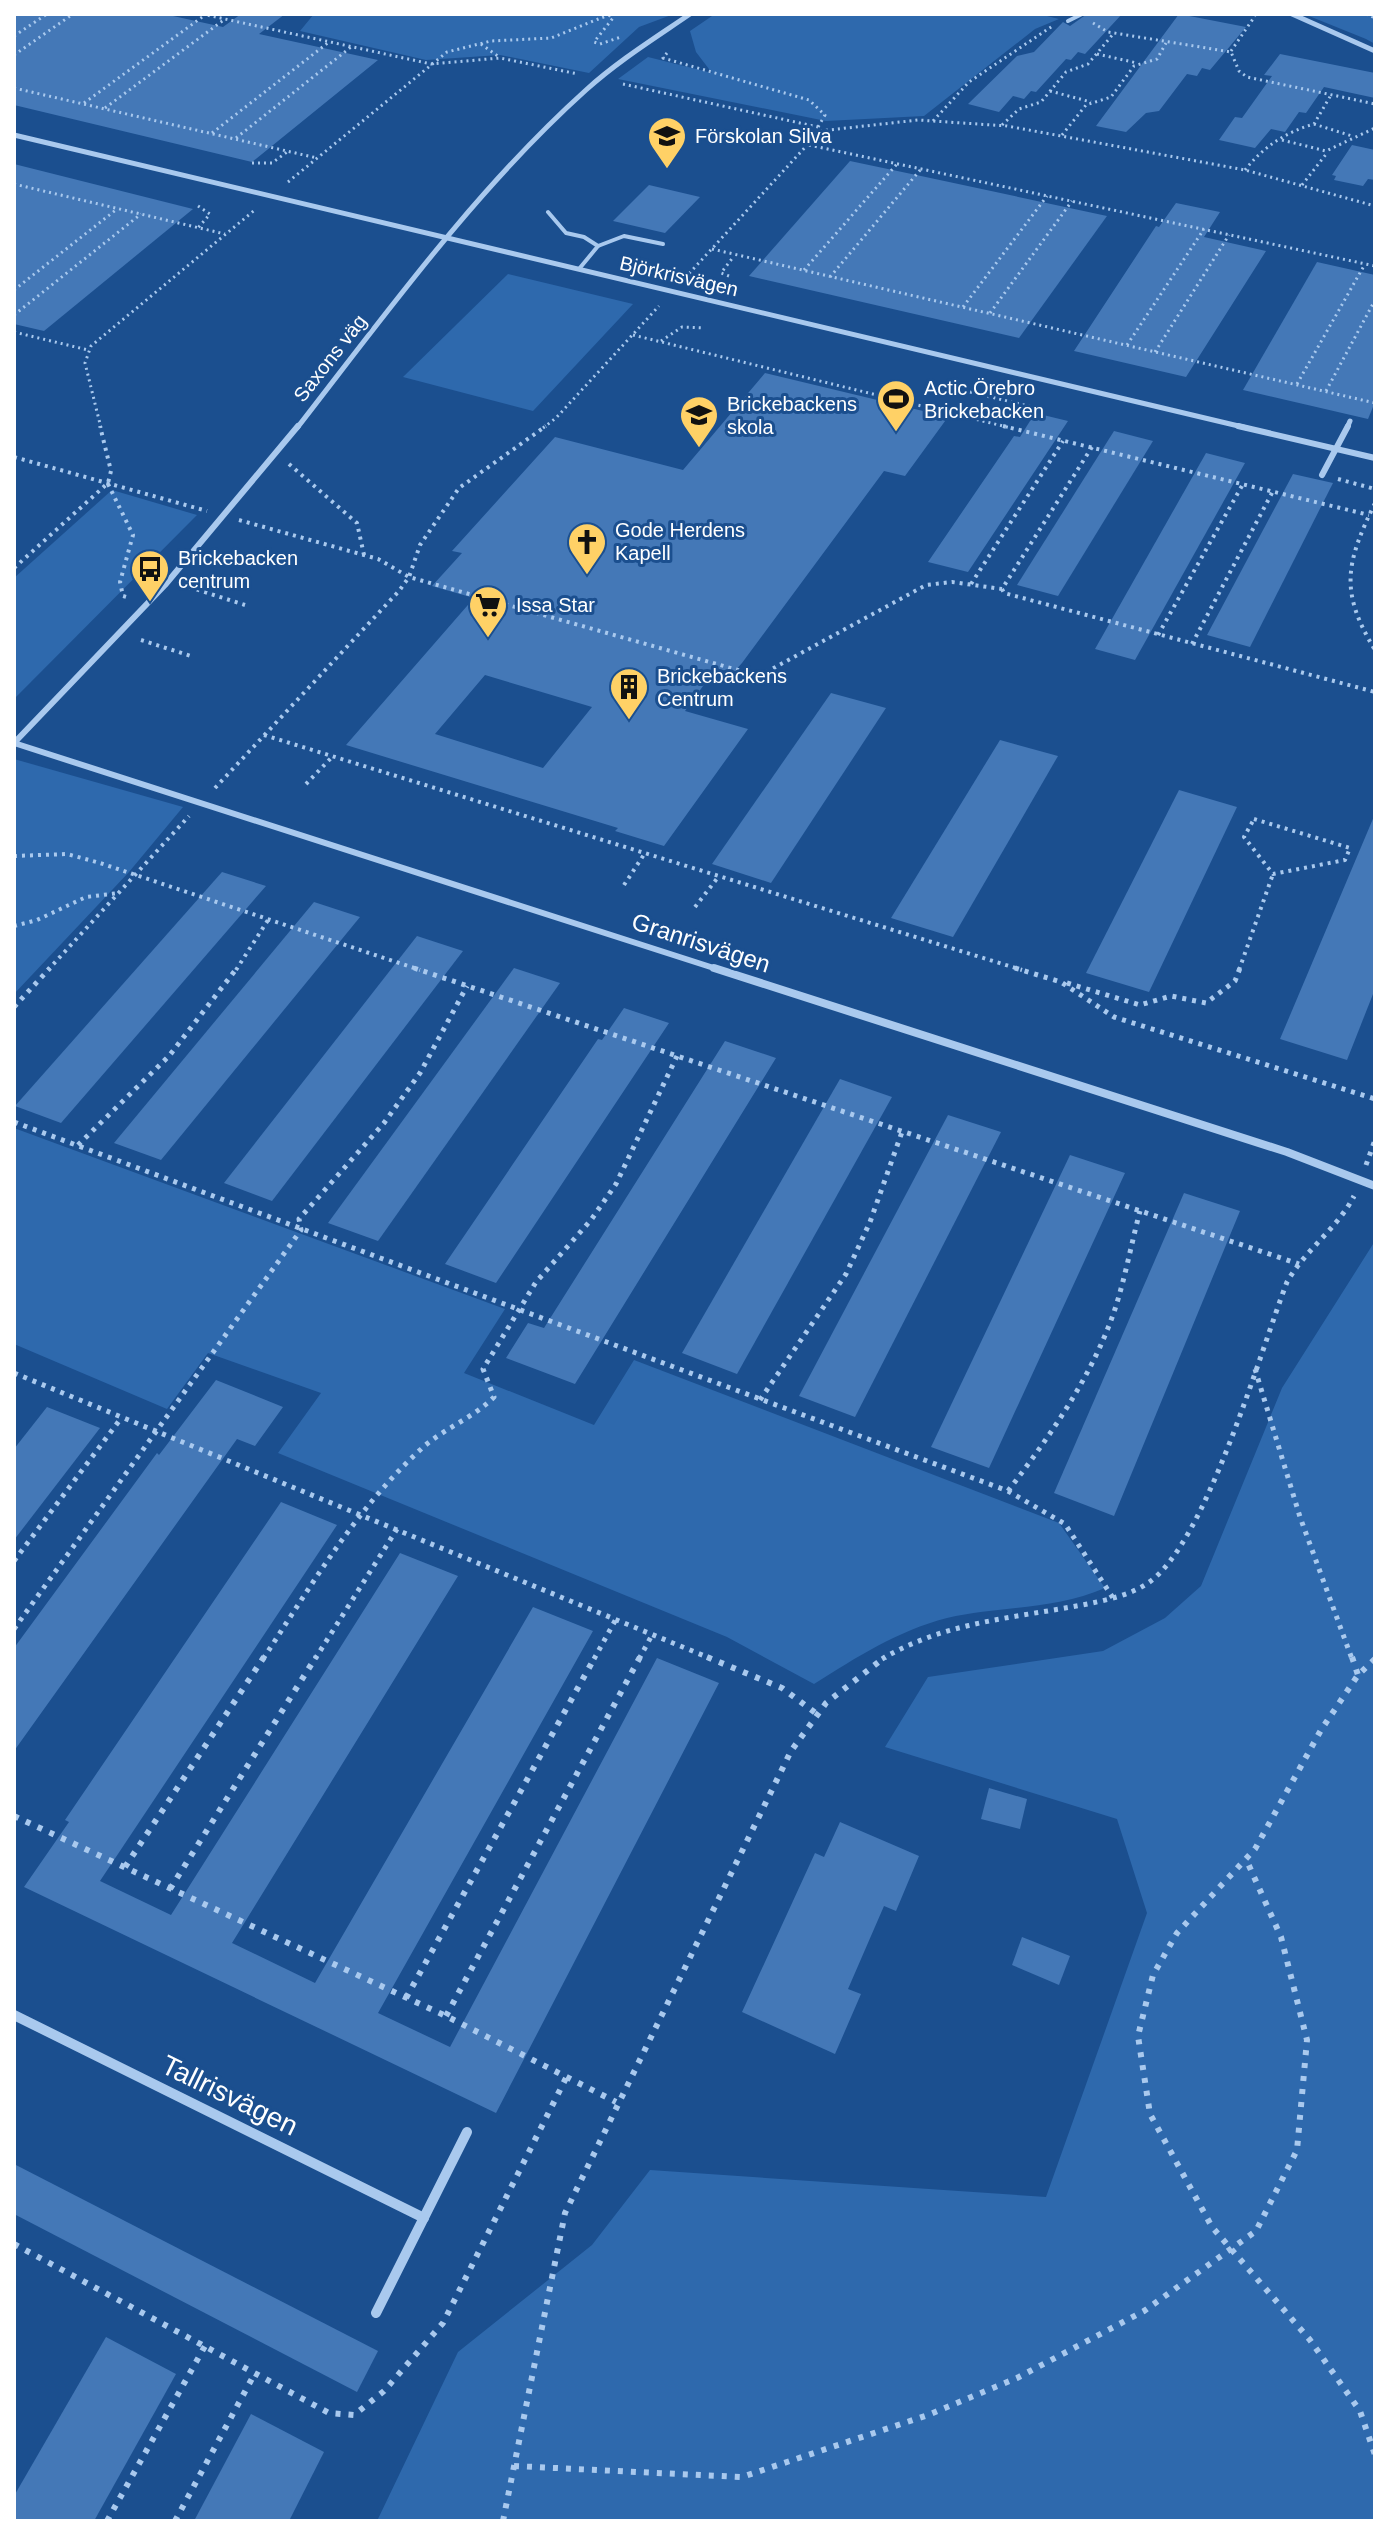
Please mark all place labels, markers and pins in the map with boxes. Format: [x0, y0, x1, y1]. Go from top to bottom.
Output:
school or university icon: Förskolan Silva [646, 115, 688, 170]
place label: Förskolan Silva [695, 125, 833, 147]
place label: Actic Örebro Brickebacken [924, 377, 1044, 422]
sports icon: Actic Örebro Brickebacken [875, 378, 917, 433]
place label: Brickebackens skola [727, 393, 857, 438]
school or university icon: Brickebackens skola [678, 394, 720, 449]
place label: Gode Herdens Kapell [615, 519, 745, 564]
church icon: Gode Herdens Kapell [566, 521, 608, 576]
place label: Brickebacken centrum [178, 547, 298, 592]
bus stop icon: Brickebacken centrum [129, 548, 171, 603]
supermarket icon: Issa Star [467, 584, 509, 639]
place label: Issa Star [516, 594, 595, 616]
place label: Brickebackens Centrum [657, 665, 787, 710]
building icon: Brickebackens Centrum [608, 666, 650, 721]

